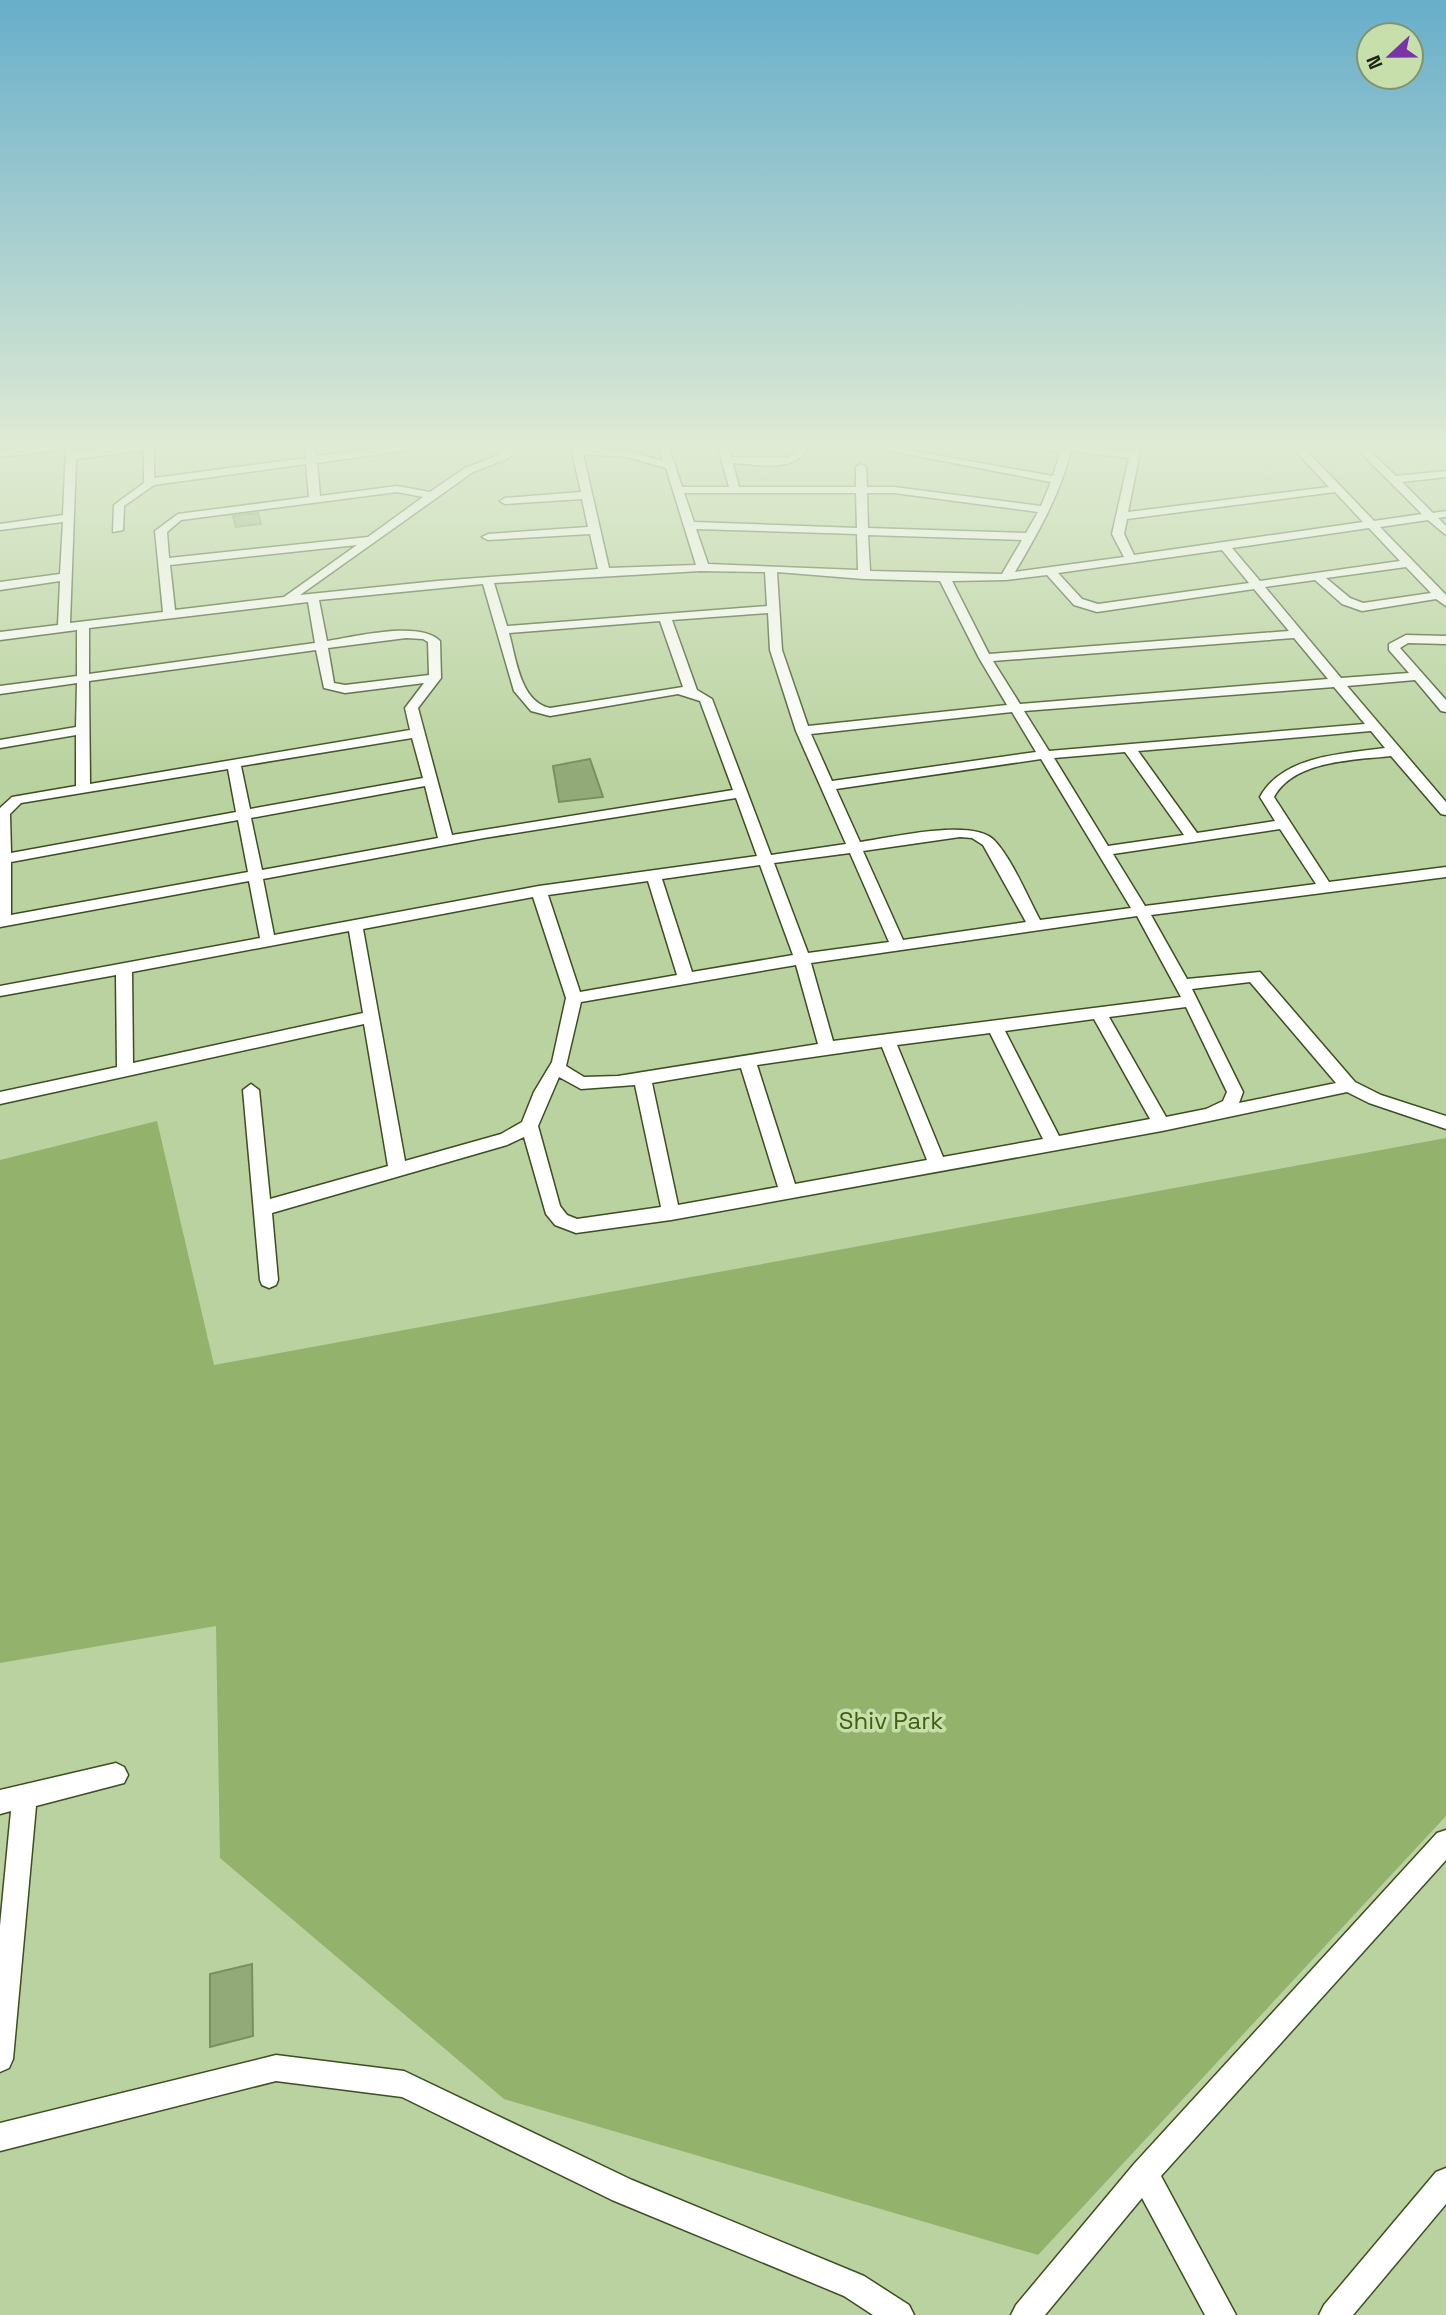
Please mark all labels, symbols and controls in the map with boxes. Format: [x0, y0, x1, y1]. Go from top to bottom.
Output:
north arrow [1355, 21, 1425, 91]
text: N [1361, 52, 1389, 73]
park label: Shiv Park [839, 1705, 943, 1736]

